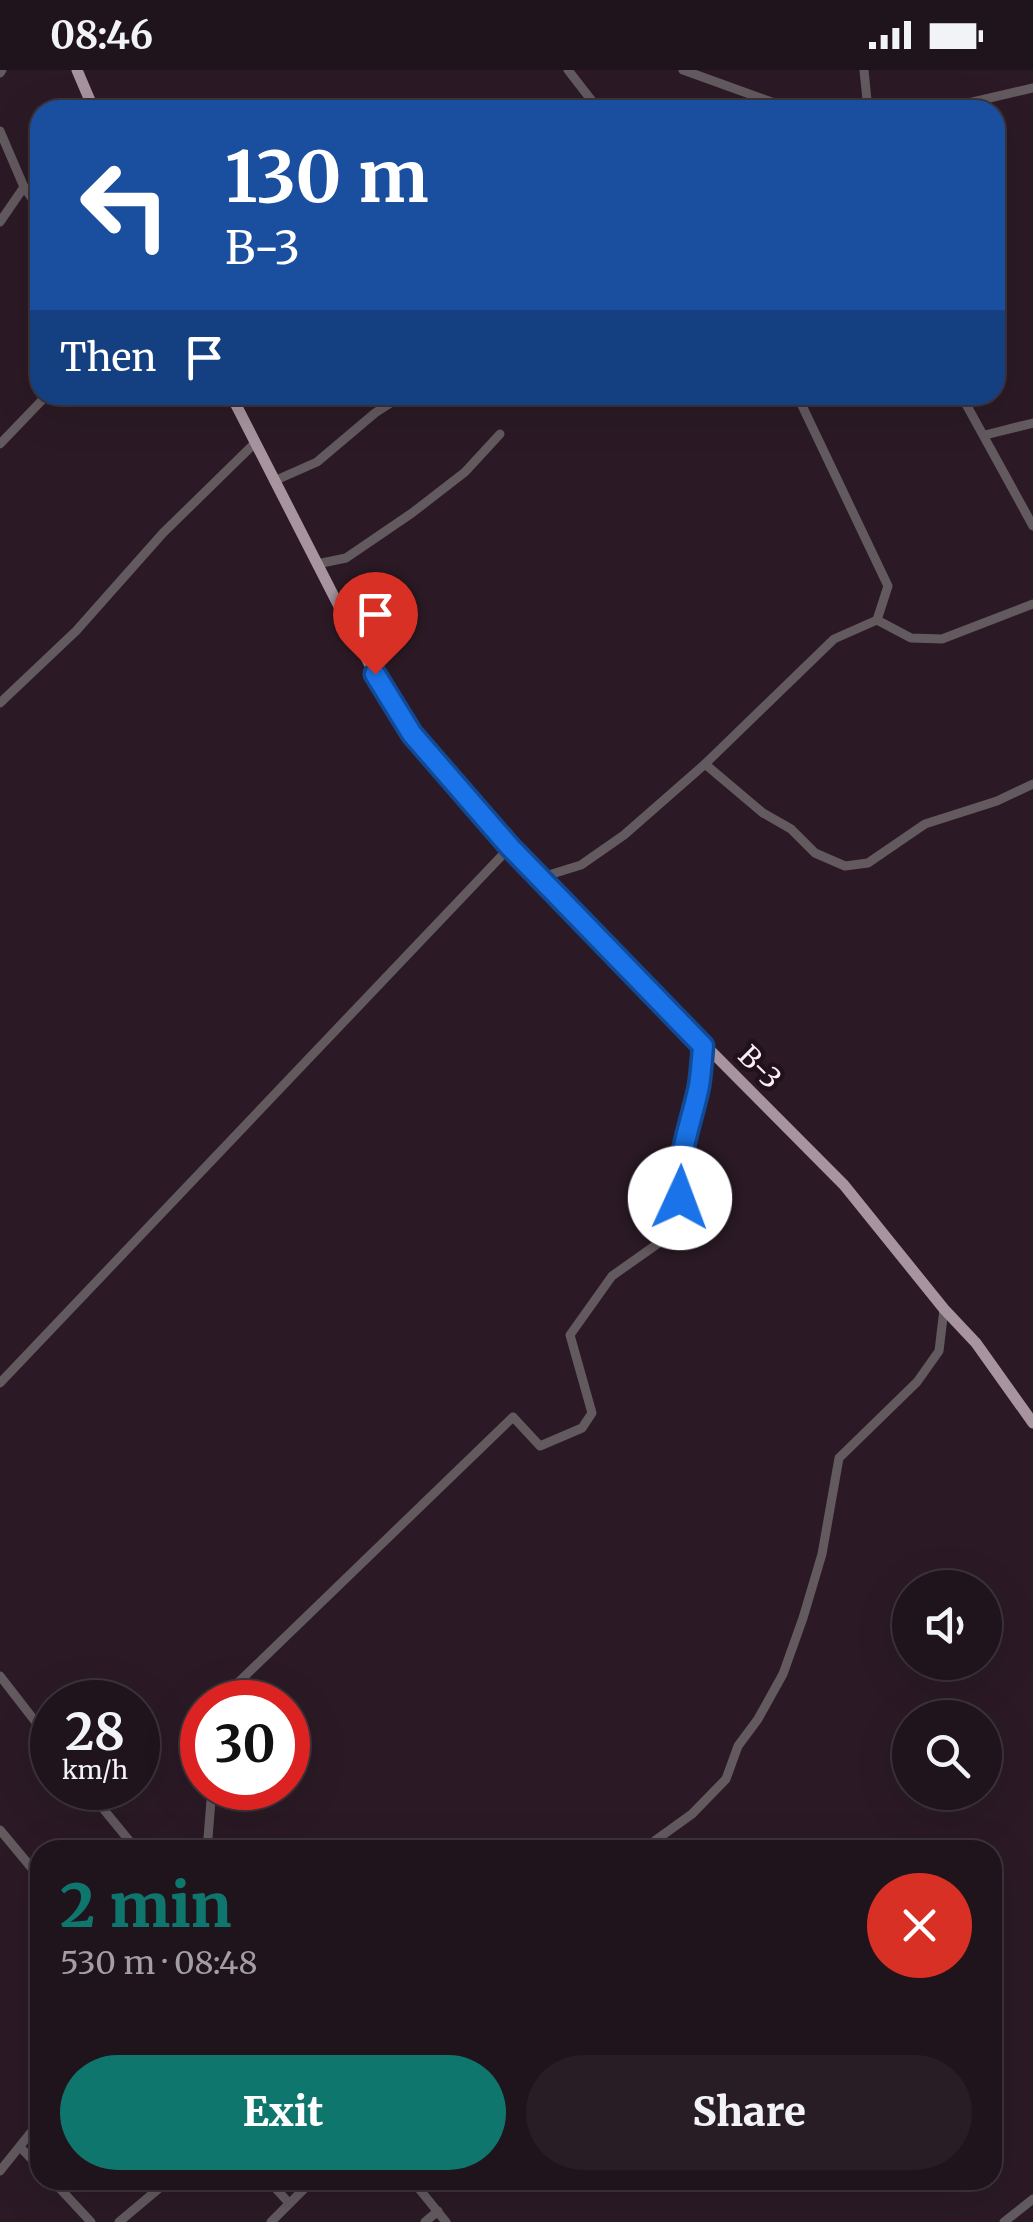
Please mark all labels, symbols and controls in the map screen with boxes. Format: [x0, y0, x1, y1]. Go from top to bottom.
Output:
text: 08:46 [50, 12, 153, 59]
text: 130 m [225, 133, 429, 221]
icon: left [60, 140, 190, 270]
text: B-3 [225, 220, 300, 276]
icon: arrive [177, 330, 232, 385]
text: Then [60, 334, 157, 381]
pin [333, 572, 418, 675]
icon: arrive [348, 587, 403, 642]
street label: B-3 [731, 1038, 789, 1096]
position arrow [628, 1146, 732, 1250]
map controls [892, 1570, 1002, 1810]
button: sound [892, 1570, 1002, 1680]
speed limit sign: 30 [180, 1680, 310, 1810]
button: search [892, 1700, 1002, 1810]
text: 28 [65, 1701, 125, 1764]
text: km/h [62, 1754, 128, 1786]
text: 2 min [60, 1868, 232, 1943]
button: close [867, 1873, 972, 1978]
text: 530 m · 08:48 [60, 1943, 257, 1983]
button: Exit [60, 2055, 506, 2170]
button: Share [526, 2055, 972, 2170]

